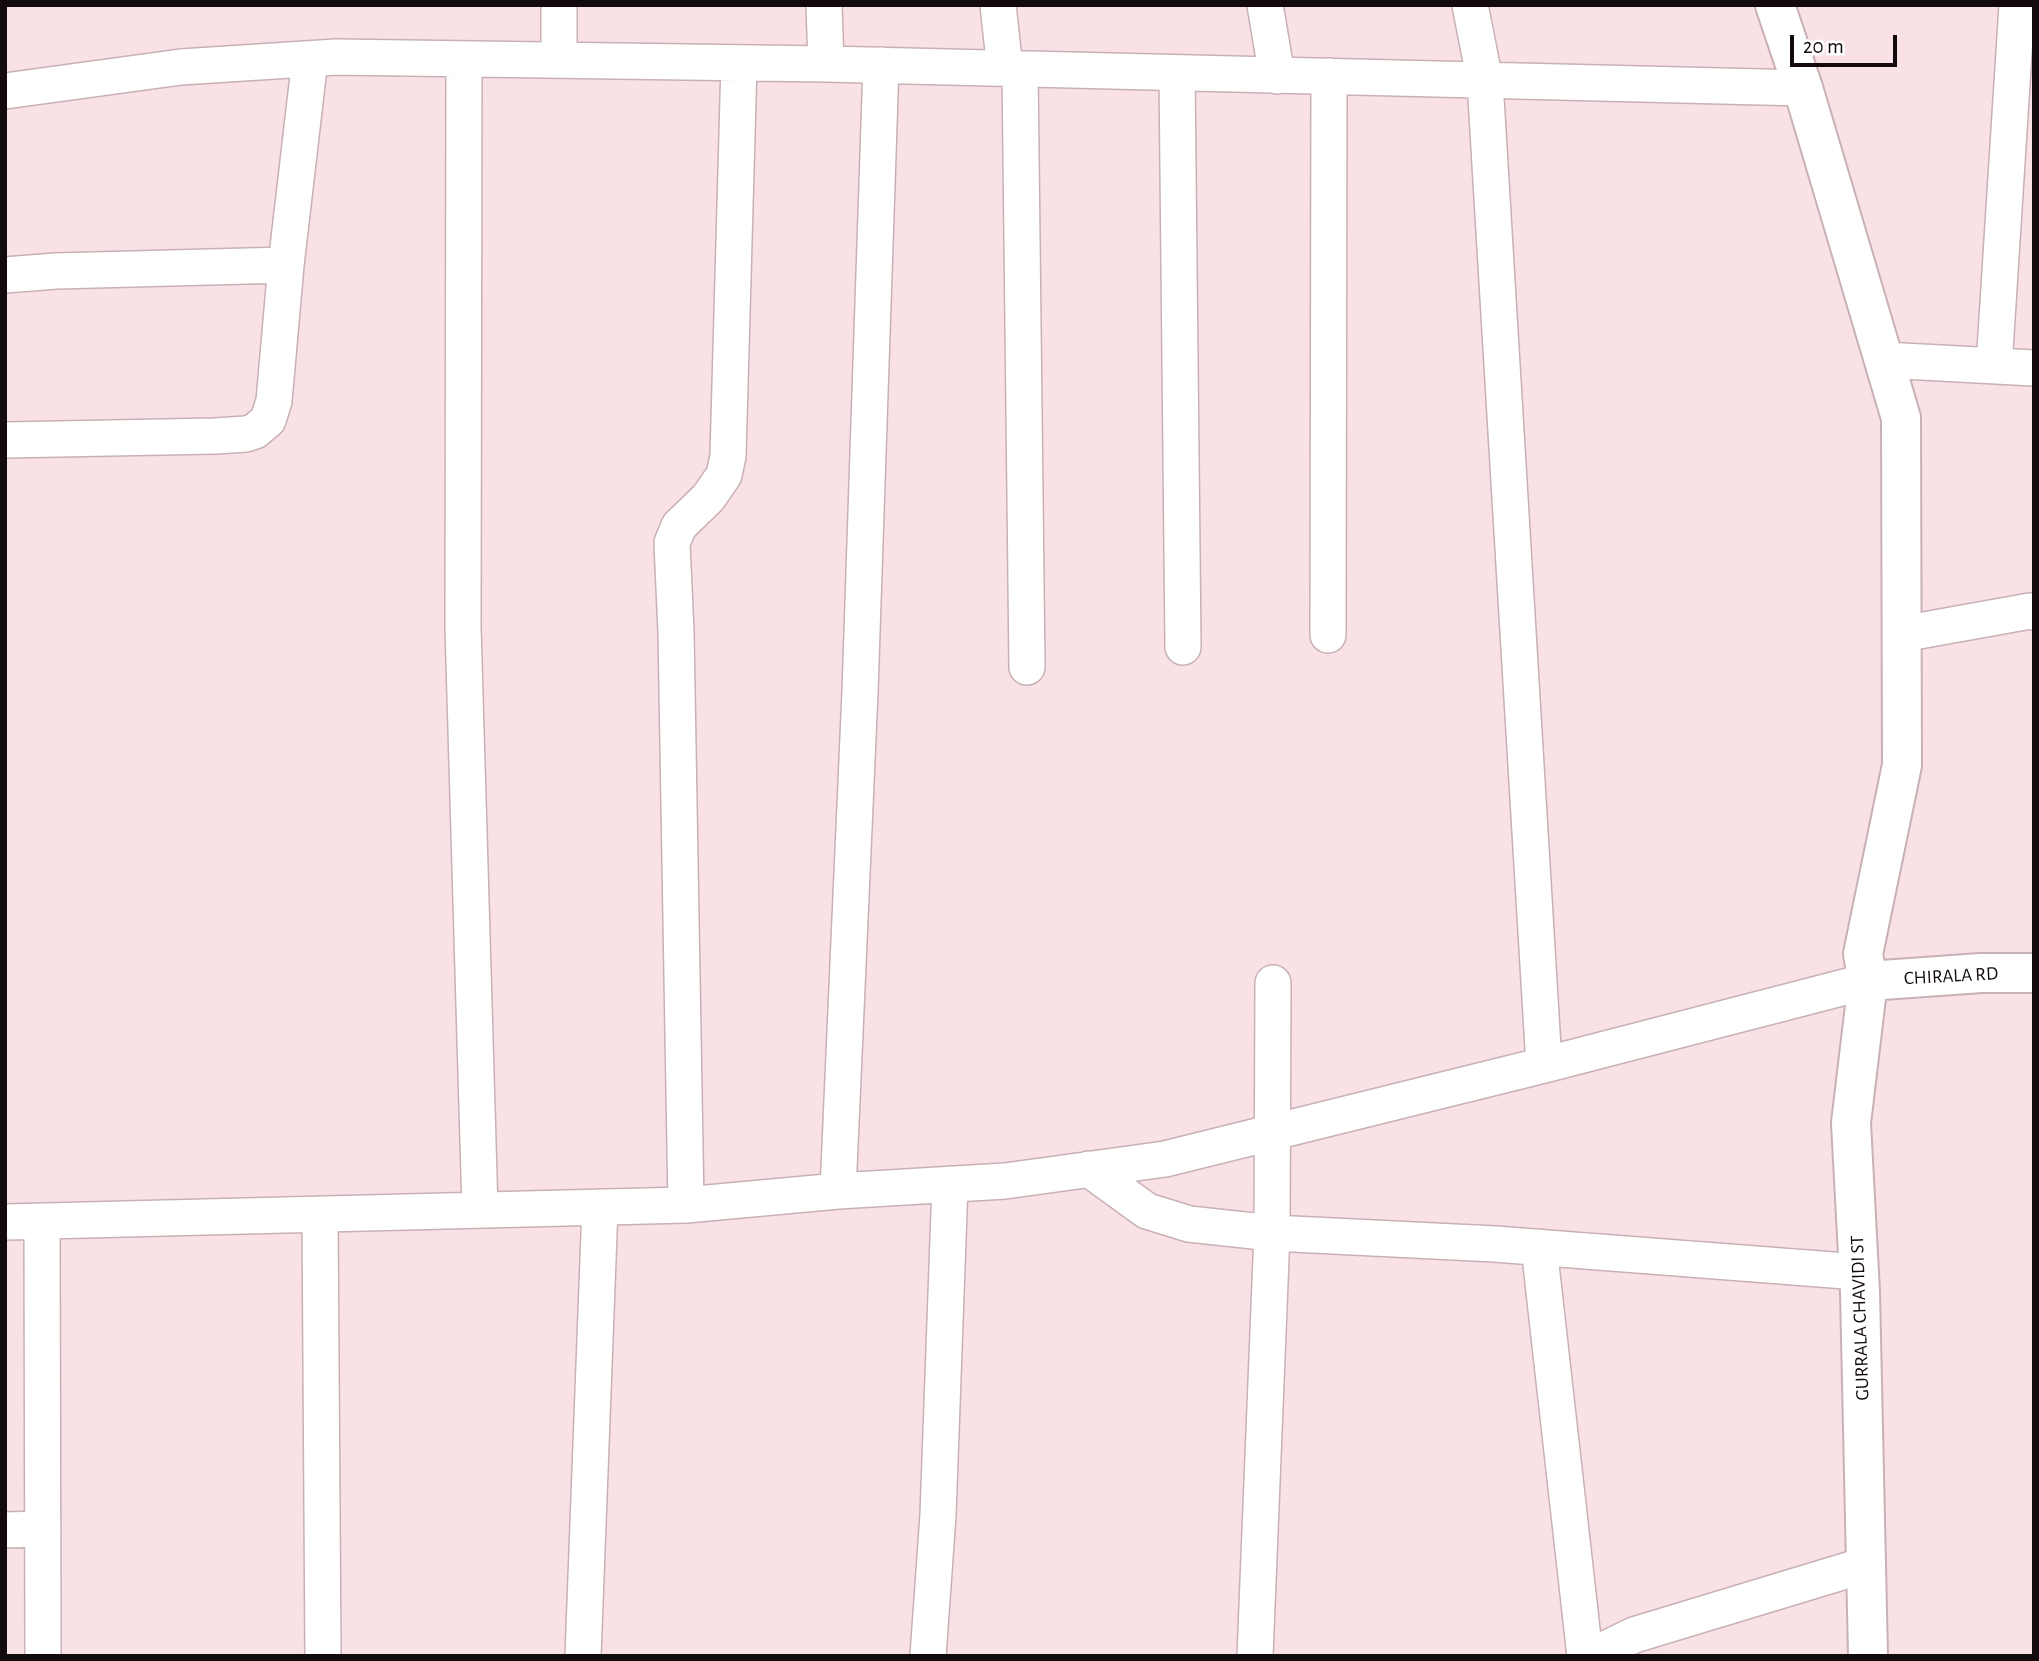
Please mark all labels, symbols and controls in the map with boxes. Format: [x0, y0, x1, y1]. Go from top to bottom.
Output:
scale bar [1794, 21, 1901, 65]
text: 20 m [1803, 36, 1844, 57]
street label: CHIRALA RD [1903, 962, 1999, 990]
street label: GURRALA CHAVIDI ST [1846, 1235, 1874, 1401]

